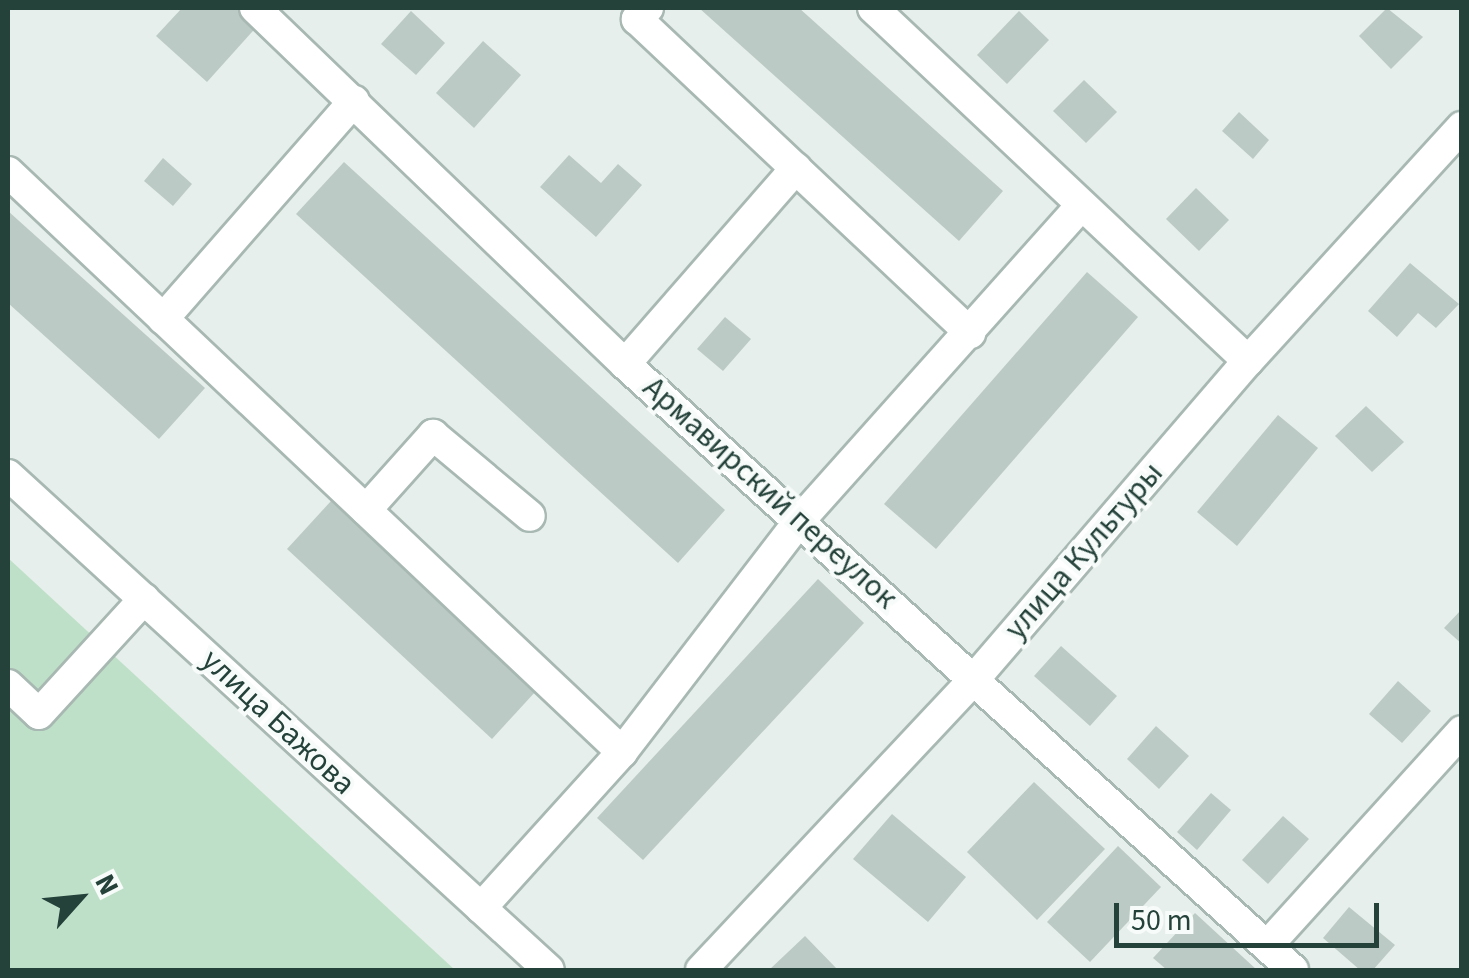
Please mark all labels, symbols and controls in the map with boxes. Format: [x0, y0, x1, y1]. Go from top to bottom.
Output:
street label: Армавирский переулок [635, 369, 905, 617]
street label: улица Культуры [997, 455, 1171, 647]
street label: улица Бажова [193, 641, 363, 803]
north arrow [30, 848, 130, 948]
text: N [85, 867, 129, 902]
scale bar [1119, 883, 1384, 945]
text: 50 m [1131, 899, 1192, 942]

